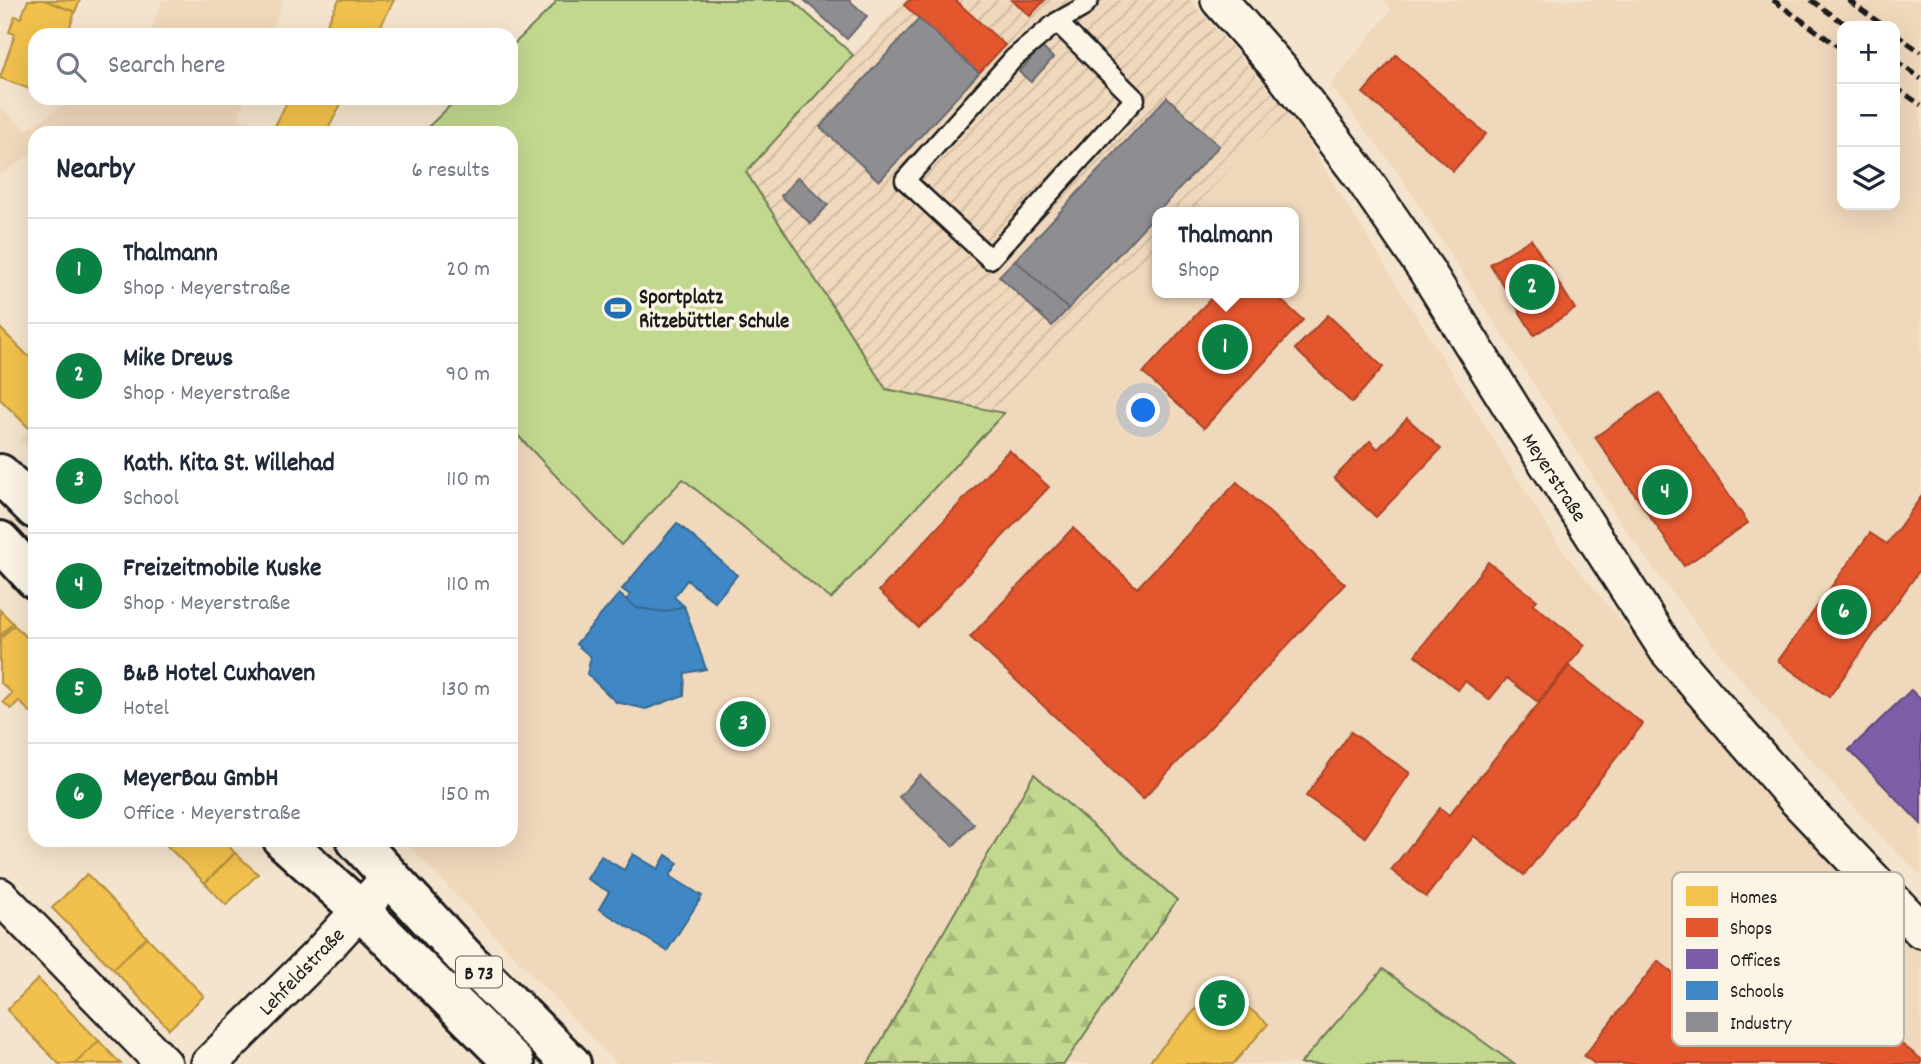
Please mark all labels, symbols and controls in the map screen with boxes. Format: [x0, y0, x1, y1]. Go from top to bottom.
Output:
map controls [1837, 21, 1900, 210]
button: + [1837, 21, 1900, 84]
search box [28, 28, 518, 105]
icon: search [52, 48, 90, 86]
text: Search here [108, 48, 226, 85]
button: − [1837, 84, 1900, 147]
button: layers [1837, 147, 1900, 210]
text: Nearby [56, 150, 134, 193]
text: 6 results [412, 155, 490, 188]
popup [1152, 207, 1299, 298]
text: Thalmann [1178, 218, 1273, 255]
text: Thalmann [123, 236, 218, 273]
text: 1 [76, 254, 82, 287]
text: 20 m [446, 254, 490, 287]
text: Shop [1178, 255, 1220, 288]
pin: 2 [1509, 261, 1555, 313]
text: Shop · Meyerstraße [123, 273, 290, 306]
place label: Sportplatz Ritzebüttler Schule [639, 284, 789, 338]
sports icon: Sportplatz Ritzebüttler Schule [603, 293, 633, 323]
pin: 1 [1202, 321, 1248, 373]
text: Mike Drews [123, 341, 233, 378]
text: 2 [74, 359, 84, 392]
text: 90 m [446, 359, 490, 392]
text: Shop · Meyerstraße [123, 378, 290, 411]
your location [1126, 393, 1160, 427]
street label: Meyerstraße [1513, 428, 1592, 529]
text: Kath. Kita St. Willehad [123, 446, 335, 483]
text: 3 [74, 464, 84, 497]
text: 110 m [446, 464, 490, 497]
pin: 4 [1642, 466, 1688, 518]
text: School [123, 483, 179, 516]
text: Freizeitmobile Kuske [123, 551, 321, 588]
text: 4 [74, 569, 84, 602]
text: 110 m [446, 569, 490, 602]
pin: 6 [1821, 586, 1867, 638]
text: Shop · Meyerstraße [123, 588, 290, 621]
text: B&B Hotel Cuxhaven [123, 656, 315, 693]
text: 5 [74, 674, 84, 707]
text: 130 m [441, 674, 490, 707]
text: Hotel [123, 693, 169, 726]
pin: 3 [720, 698, 766, 750]
text: MeyerBau GmbH [123, 761, 279, 798]
text: 6 [73, 779, 85, 812]
text: 150 m [441, 779, 490, 812]
text: Office · Meyerstraße [123, 798, 301, 831]
legend [1672, 872, 1904, 1046]
text: Homes [1730, 886, 1778, 913]
text: Shops [1730, 917, 1772, 944]
street label: Lehfeldstraße [253, 922, 353, 1024]
text: Offices [1730, 949, 1781, 976]
road number: B 73 [456, 956, 502, 988]
pin: 5 [1199, 977, 1245, 1029]
text: Schools [1730, 980, 1784, 1007]
text: Industry [1730, 1012, 1792, 1039]

